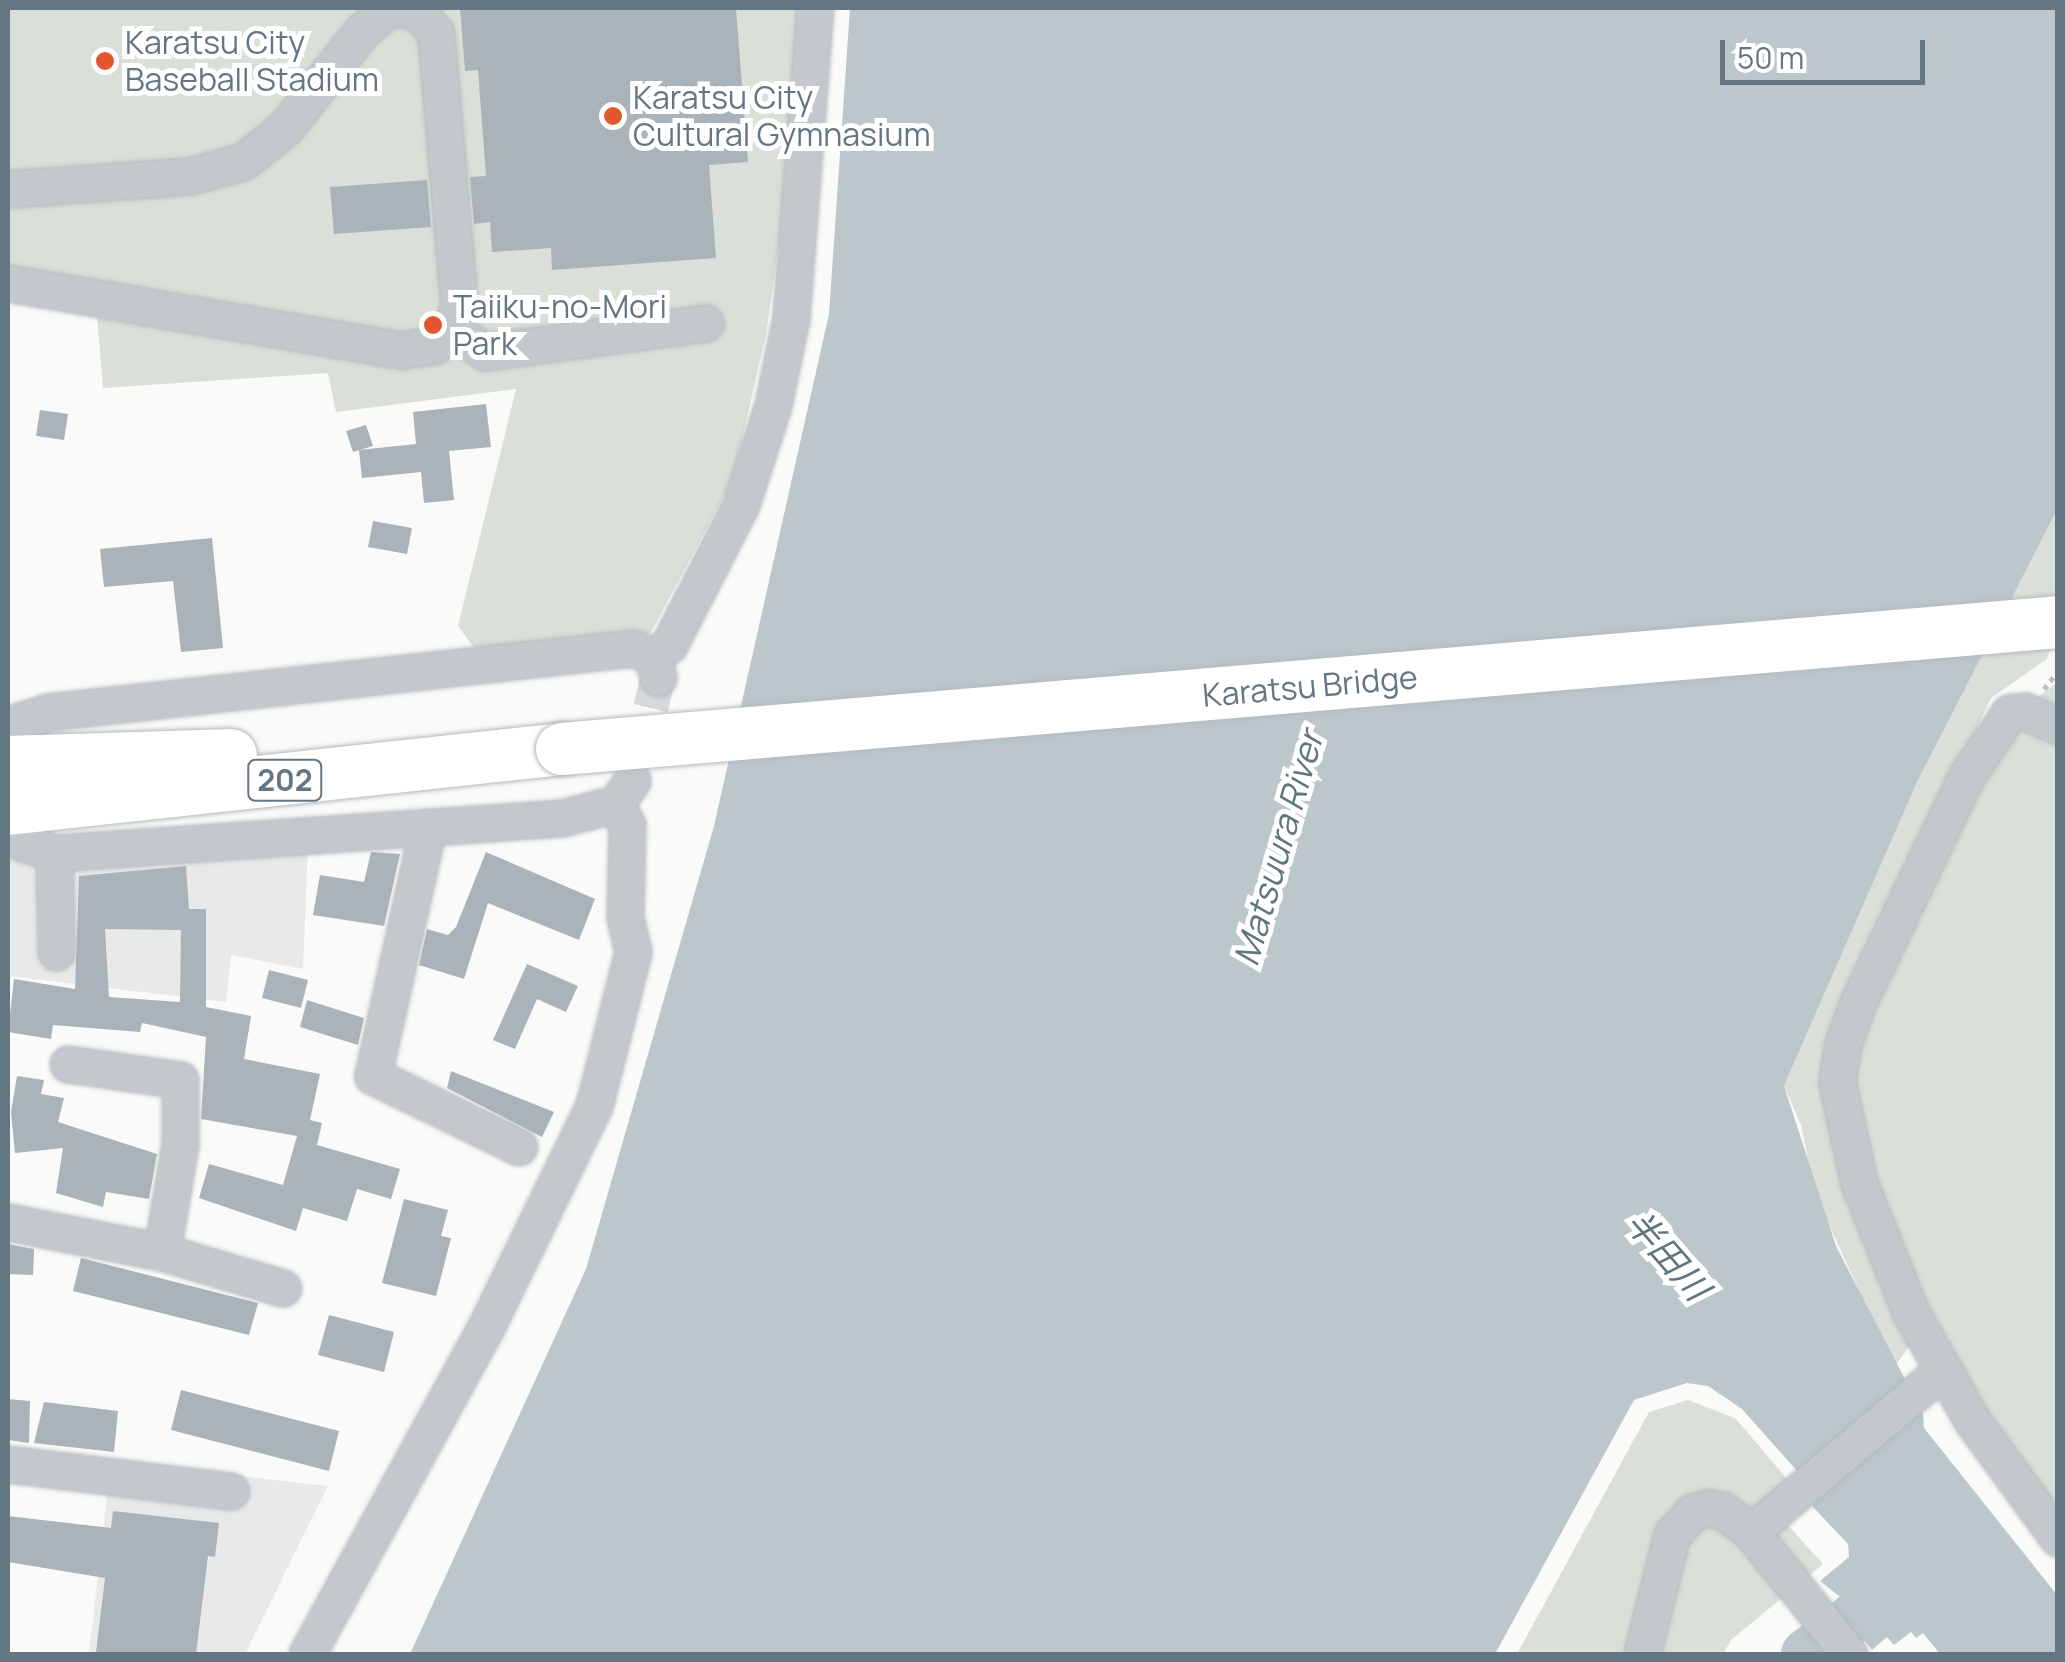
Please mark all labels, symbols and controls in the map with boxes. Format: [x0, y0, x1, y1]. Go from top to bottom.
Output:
scale bar [1725, 20, 1930, 82]
place label: Karatsu City Baseball Stadium [125, 24, 379, 99]
text: 50 m [1737, 37, 1804, 78]
marker: Karatsu City Baseball Stadium [94, 50, 116, 72]
place label: Karatsu City Cultural Gymnasium [633, 79, 931, 154]
marker: Karatsu City Cultural Gymnasium [602, 105, 624, 127]
place label: Taiiku-no-Mori Park [453, 288, 667, 363]
marker: Taiiku-no-Mori Park [422, 314, 444, 336]
street label: Karatsu Bridge [1201, 657, 1419, 715]
water label: Matsuura River [1225, 726, 1331, 970]
road number: 202 [245, 755, 325, 805]
water label: 半田川 [1618, 1202, 1718, 1308]

